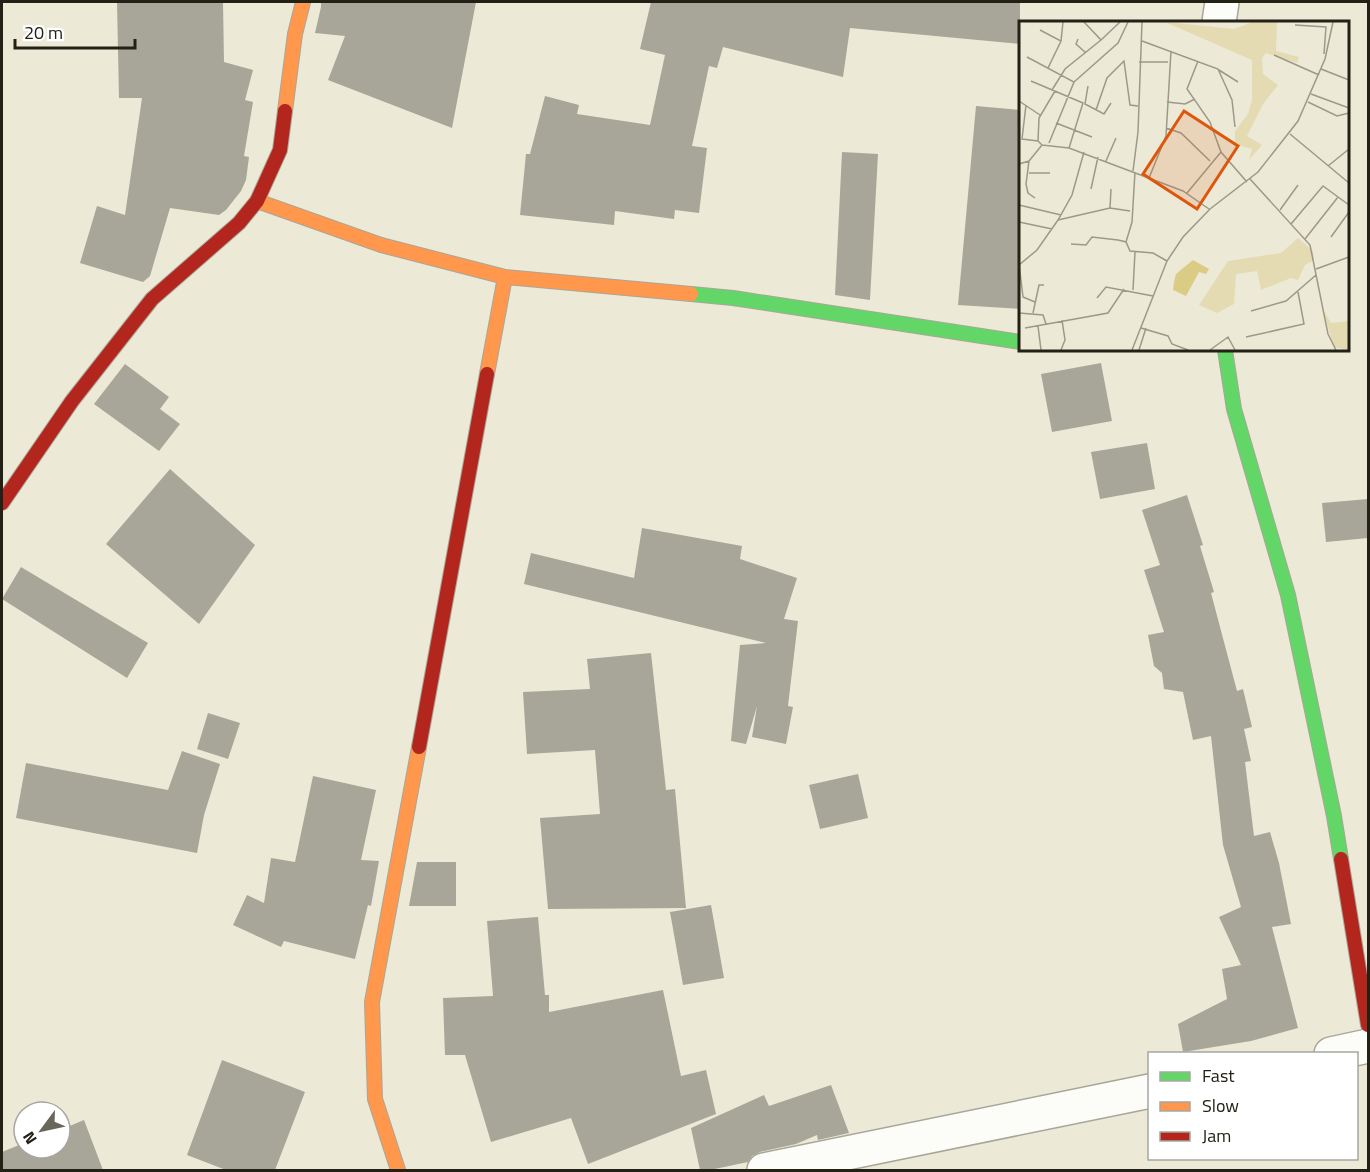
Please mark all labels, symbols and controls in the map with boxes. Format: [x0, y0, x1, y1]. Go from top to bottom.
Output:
scale bar [15, 12, 135, 50]
text: 20 m [24, 19, 63, 46]
inset map [1019, 21, 1349, 351]
legend [1148, 1052, 1358, 1160]
text: Fast [1202, 1062, 1235, 1089]
text: Slow [1202, 1092, 1239, 1119]
north arrow [12, 1100, 72, 1160]
text: Jam [1202, 1122, 1231, 1149]
text: N [16, 1127, 43, 1149]

